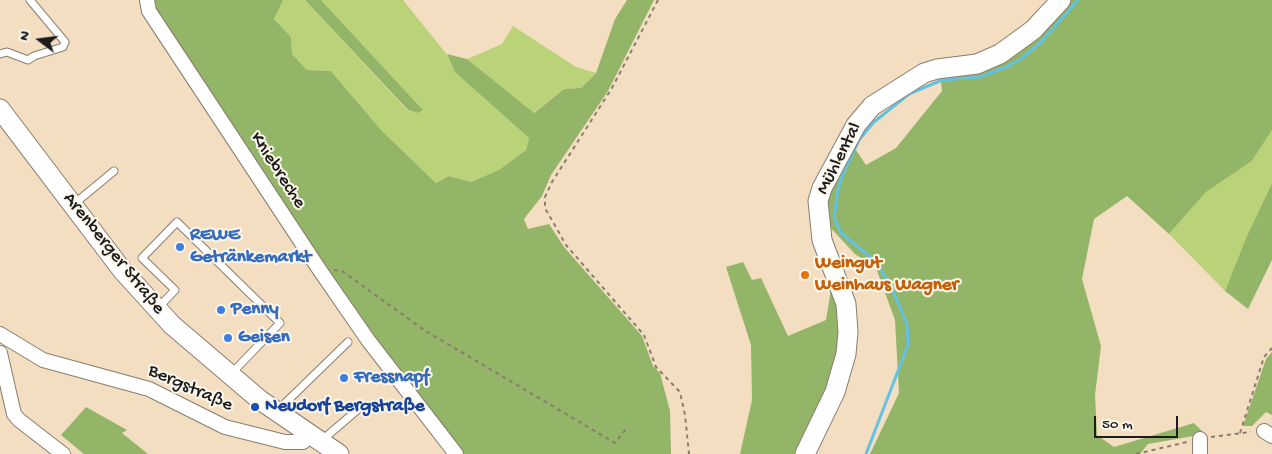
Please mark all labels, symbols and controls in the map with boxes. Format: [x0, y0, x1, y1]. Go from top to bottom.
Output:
north arrow [15, 15, 65, 65]
text: N [16, 29, 34, 43]
street label: Mühlental [812, 119, 868, 199]
street label: Kniebreche [244, 129, 310, 213]
street label: Arenberger Straße [57, 188, 169, 320]
place label: REWE Getränkemarkt [190, 225, 311, 269]
marker: REWE Getränkemarkt [174, 241, 186, 253]
place label: Weingut Weinhaus Wagner [815, 253, 958, 297]
marker: Weingut Weinhaus Wagner [799, 269, 811, 281]
place label: Penny [231, 299, 279, 321]
marker: Penny [215, 304, 227, 316]
place label: Geisen [238, 327, 290, 349]
marker: Geisen [222, 332, 234, 344]
street label: Bergstraße [144, 360, 236, 418]
place label: Fressnapf [354, 367, 429, 389]
marker: Fressnapf [338, 372, 350, 384]
place label: Neudorf Bergstraße [265, 396, 425, 418]
marker: Neudorf Bergstraße [249, 401, 261, 413]
scale bar [1097, 406, 1181, 438]
text: 50 m [1102, 416, 1133, 434]

